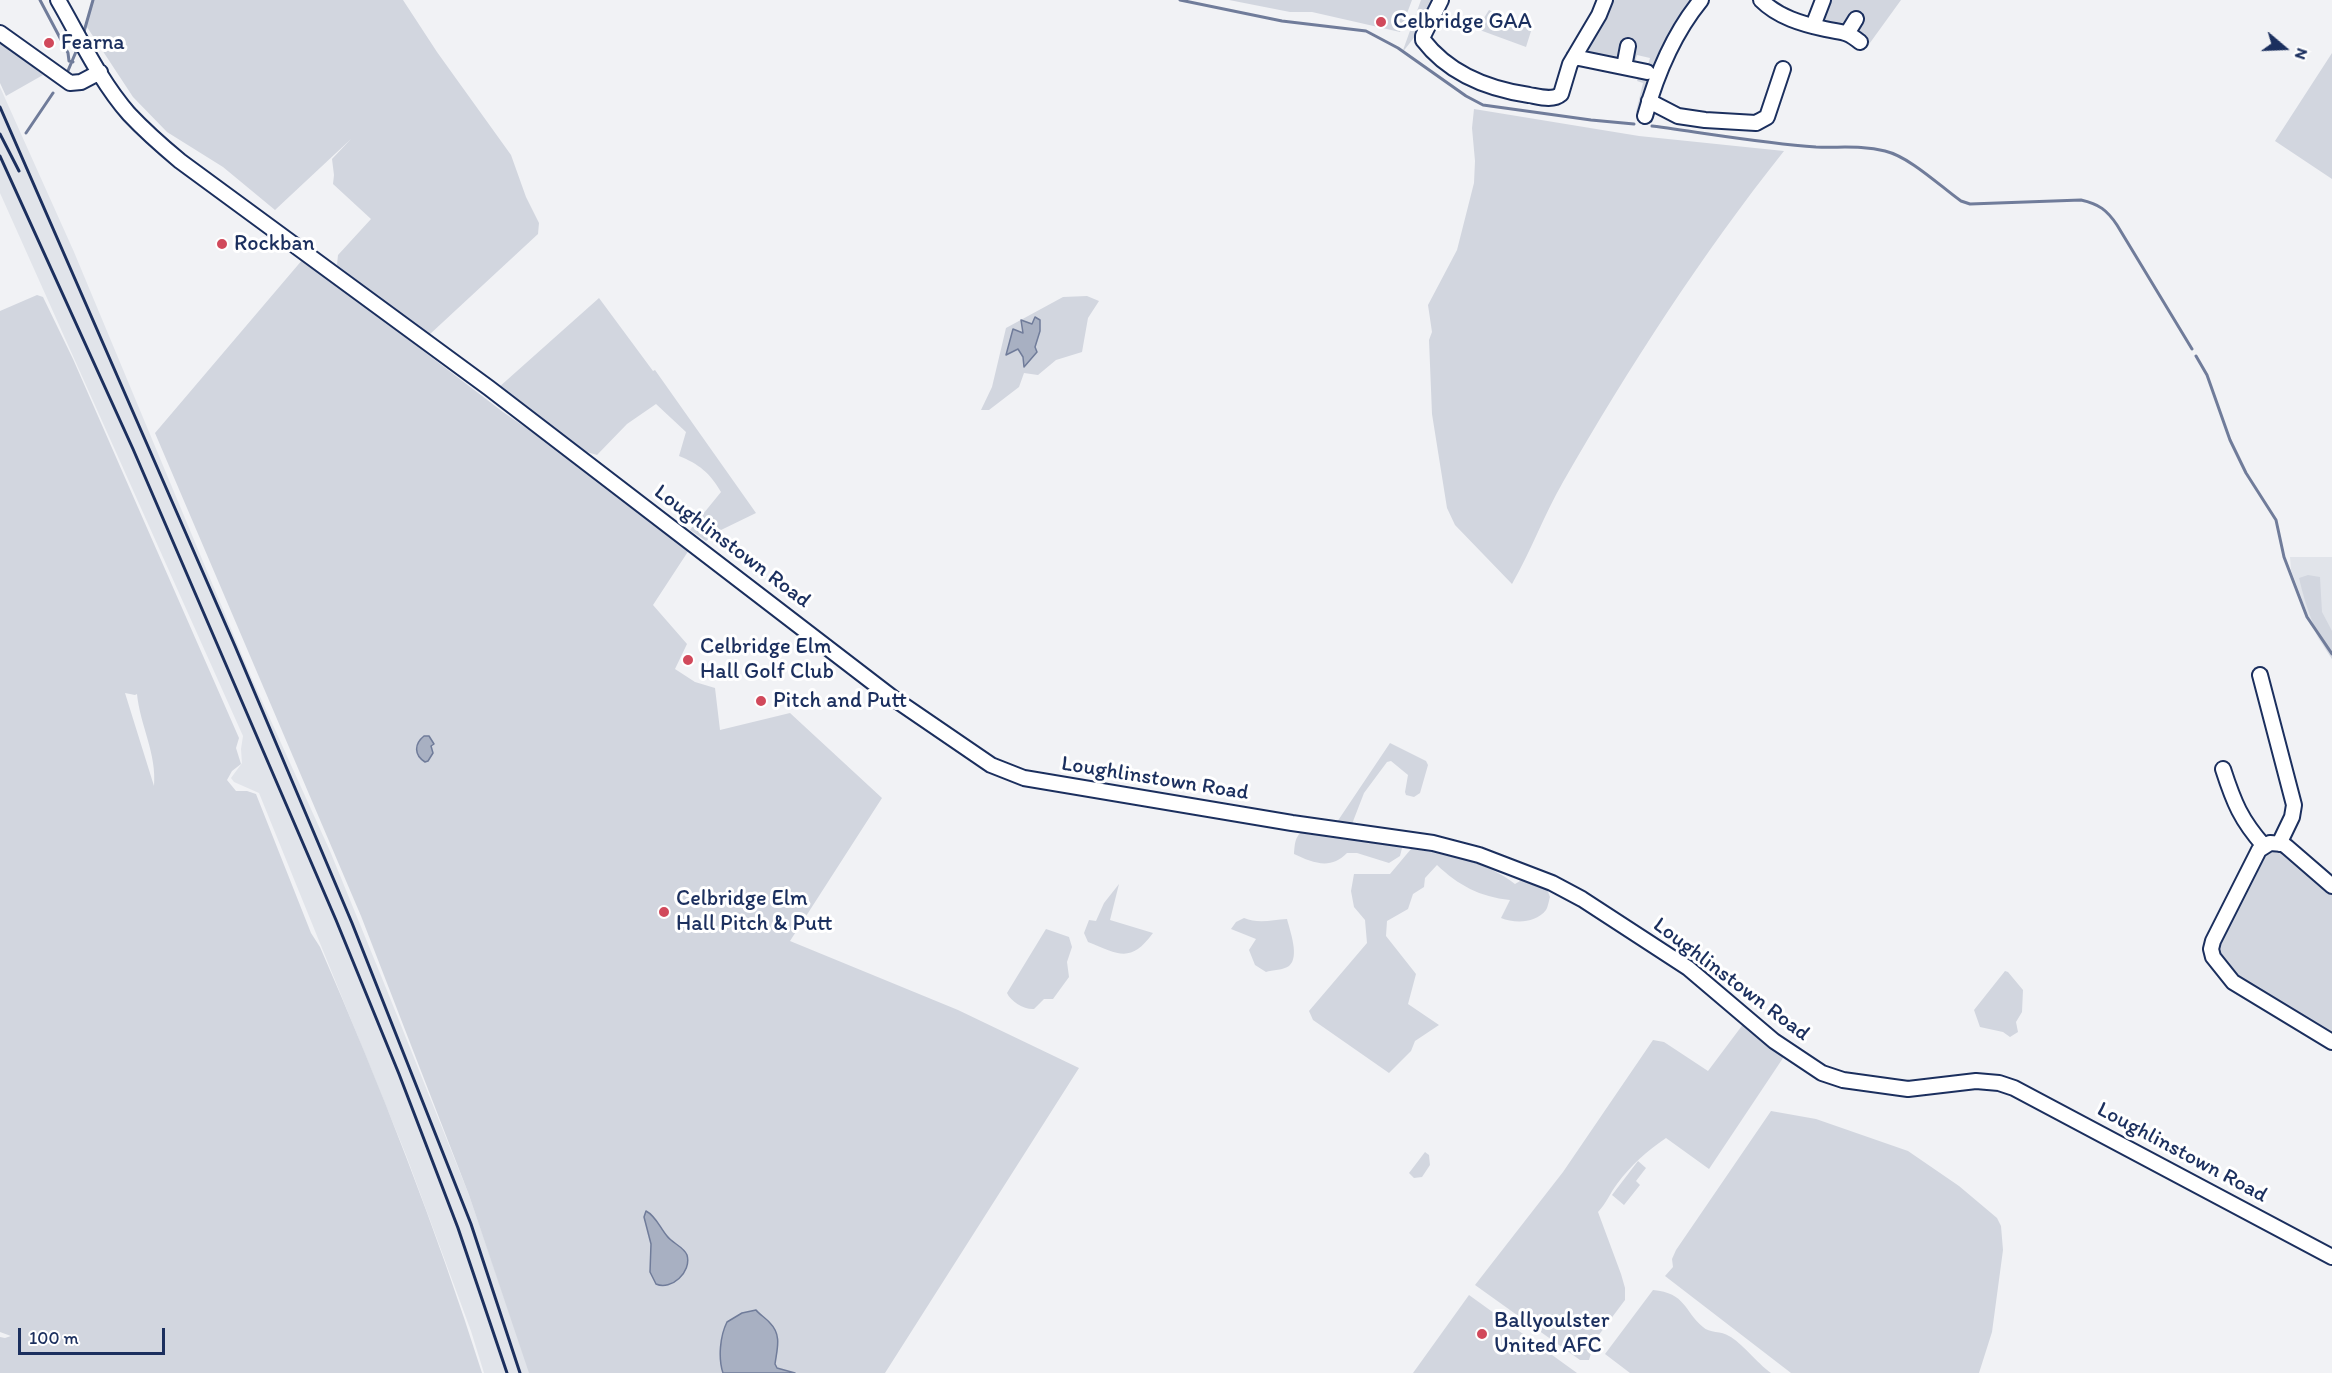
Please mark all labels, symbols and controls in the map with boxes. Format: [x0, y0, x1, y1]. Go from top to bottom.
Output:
place label: Celbridge GAA [1393, 9, 1532, 35]
marker: Celbridge GAA [1374, 15, 1388, 29]
north arrow [2254, 18, 2314, 78]
place label: Fearna [61, 30, 125, 56]
marker: Fearna [42, 36, 56, 50]
text: N [2291, 46, 2312, 62]
place label: Rockban [234, 231, 315, 257]
marker: Rockban [215, 237, 229, 251]
street label: Loughlinstown Road [648, 479, 816, 615]
place label: Celbridge Elm Hall Golf Club [700, 634, 834, 686]
marker: Celbridge Elm Hall Golf Club [681, 653, 695, 667]
place label: Pitch and Putt [773, 688, 907, 714]
marker: Pitch and Putt [754, 694, 768, 708]
street label: Loughlinstown Road [1059, 751, 1251, 807]
place label: Celbridge Elm Hall Pitch & Putt [676, 886, 833, 938]
marker: Celbridge Elm Hall Pitch & Putt [657, 905, 671, 919]
street label: Loughlinstown Road [1647, 912, 1815, 1048]
street label: Loughlinstown Road [2092, 1097, 2272, 1209]
place label: Ballyoulster United AFC [1494, 1308, 1609, 1360]
scale bar [21, 1316, 168, 1354]
text: 100 m [29, 1327, 79, 1349]
marker: Ballyoulster United AFC [1475, 1327, 1489, 1341]

